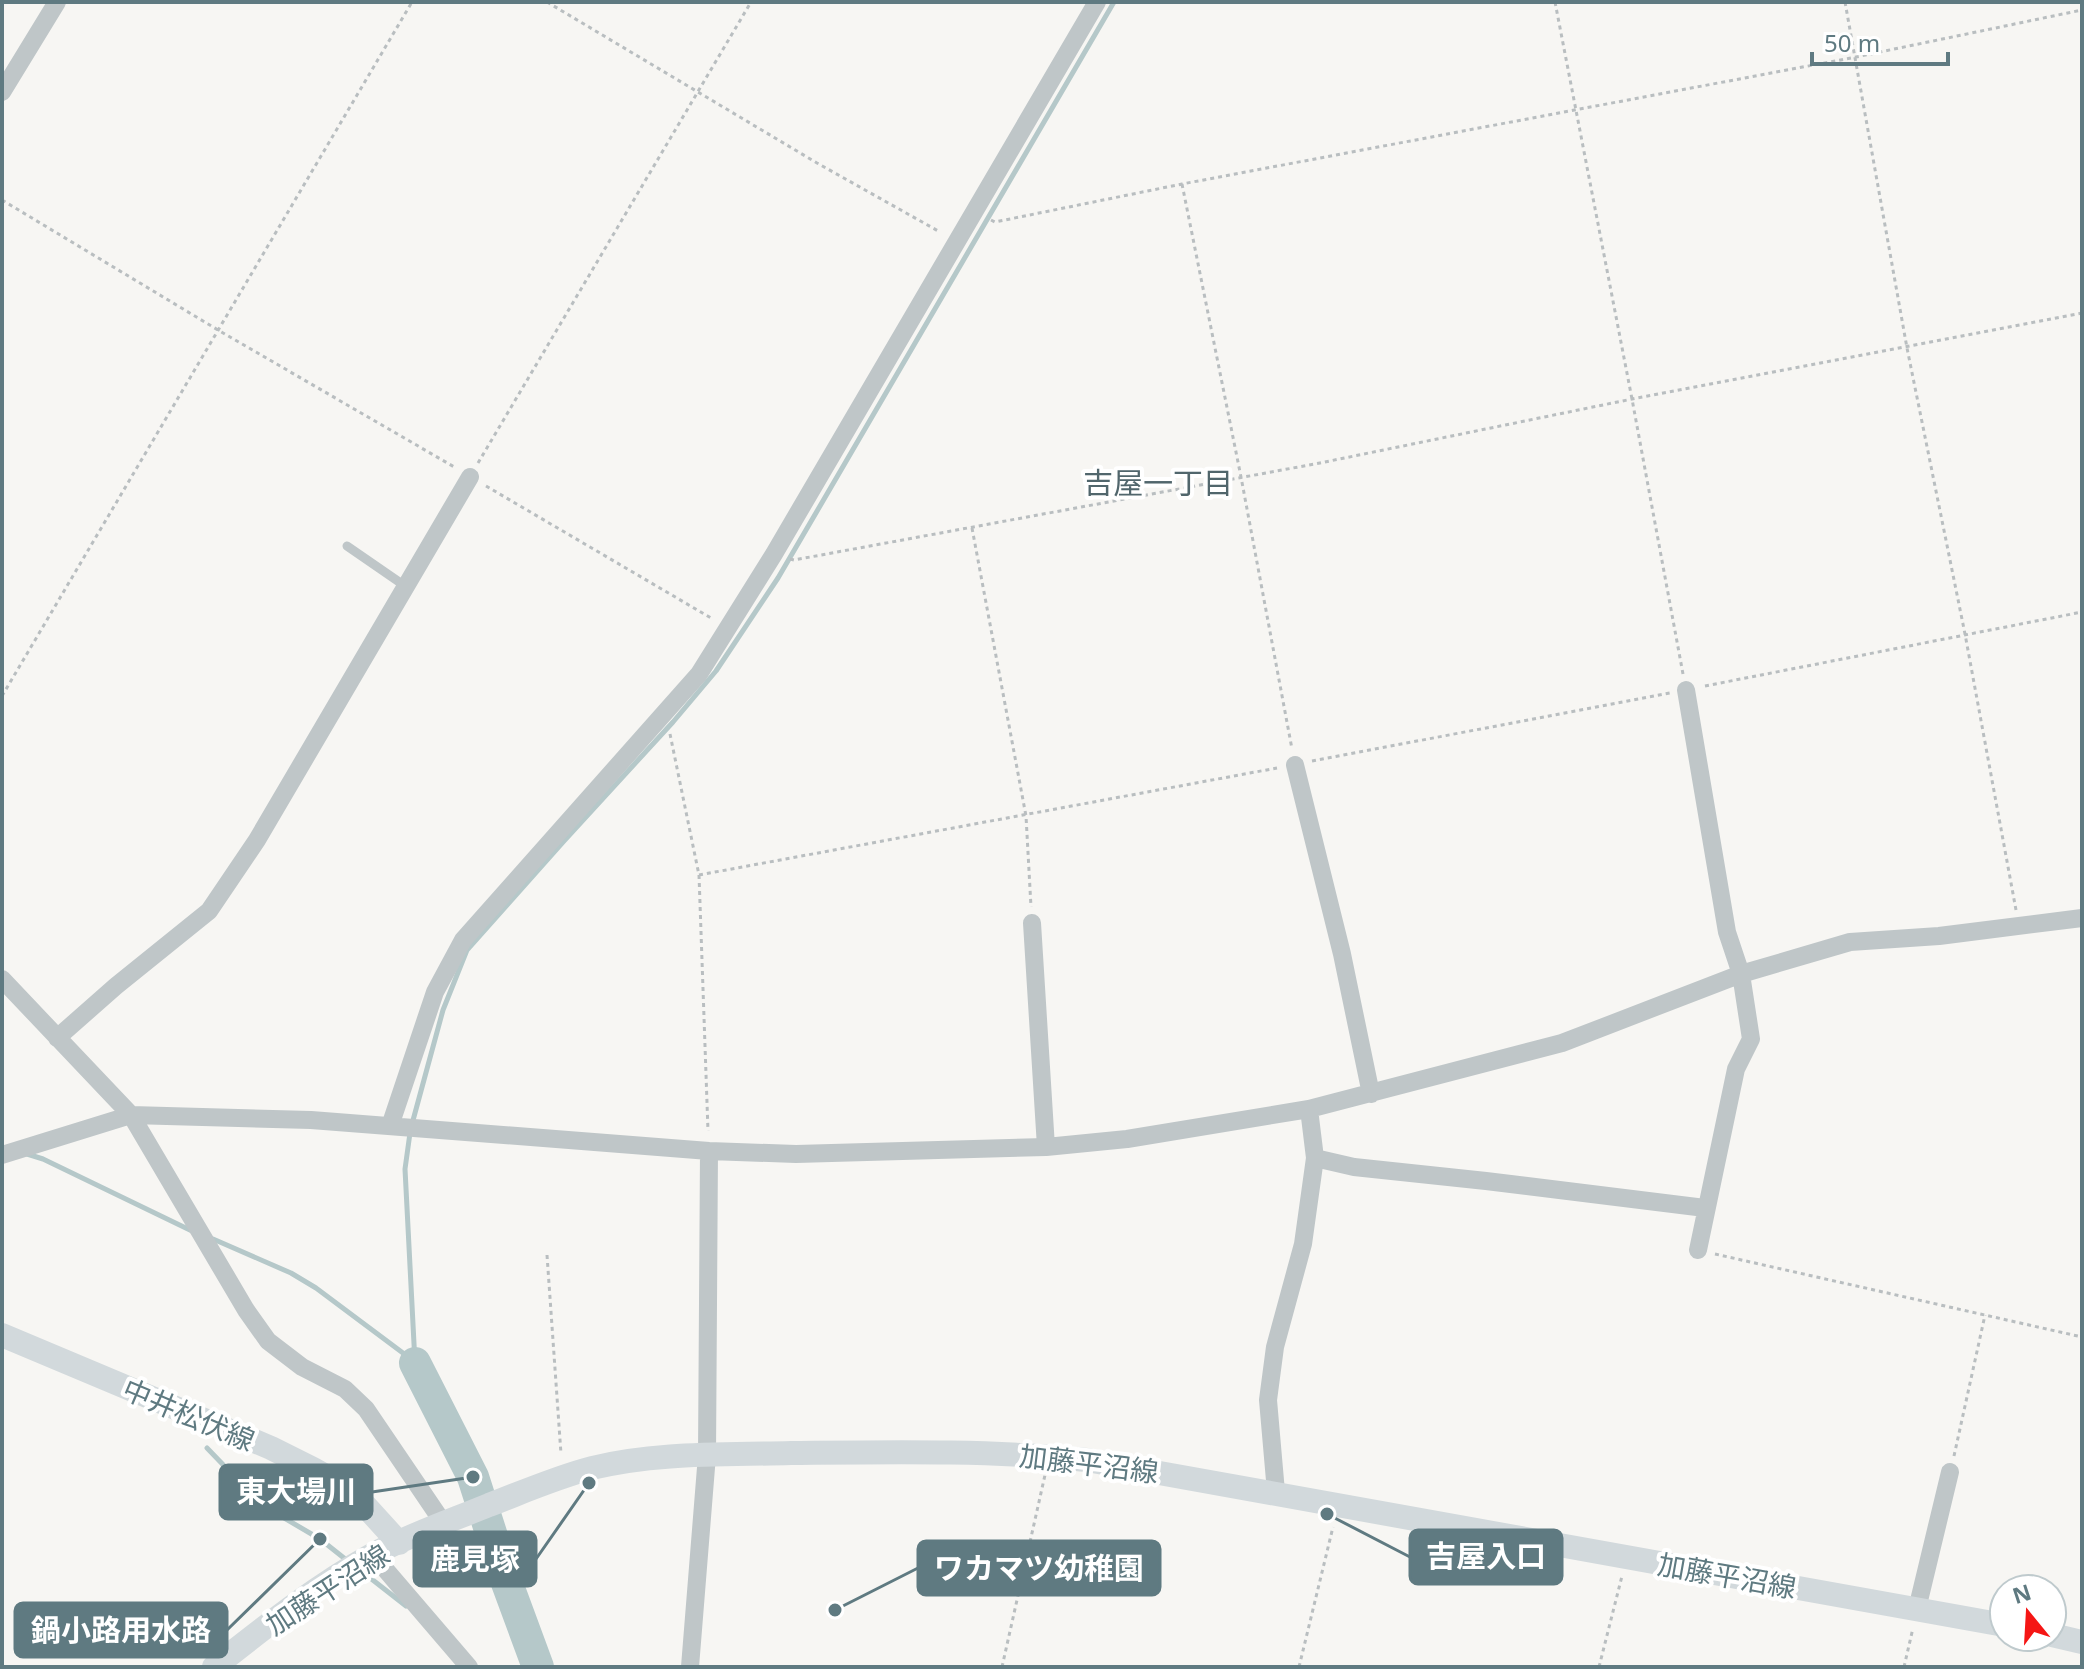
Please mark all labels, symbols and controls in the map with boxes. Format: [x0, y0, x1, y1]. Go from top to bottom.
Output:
scale bar [1812, 16, 1948, 66]
text: 50 m [1824, 26, 1880, 59]
district label: 吉屋一丁目 [1083, 462, 1233, 503]
street label: 中井松伏線 [117, 1369, 261, 1459]
street label: 加藤平沼線 [1017, 1436, 1161, 1490]
callout: 東大場川 [220, 1465, 372, 1519]
text: 東大場川 [236, 1470, 356, 1511]
callout: 吉屋入口 [1410, 1530, 1562, 1584]
callout: 鹿見塚 [414, 1532, 536, 1586]
street label: 加藤平沼線 [258, 1535, 396, 1643]
text: 吉屋入口 [1426, 1535, 1546, 1576]
text: 鹿見塚 [430, 1538, 520, 1579]
callout: ワカマツ幼稚園 [918, 1541, 1160, 1595]
street label: 加藤平沼線 [1655, 1544, 1799, 1606]
text: ワカマツ幼稚園 [934, 1547, 1144, 1588]
north arrow [1988, 1573, 2068, 1653]
text: N [2008, 1576, 2035, 1610]
callout: 鍋小路用水路 [15, 1603, 227, 1657]
text: 鍋小路用水路 [31, 1609, 211, 1650]

